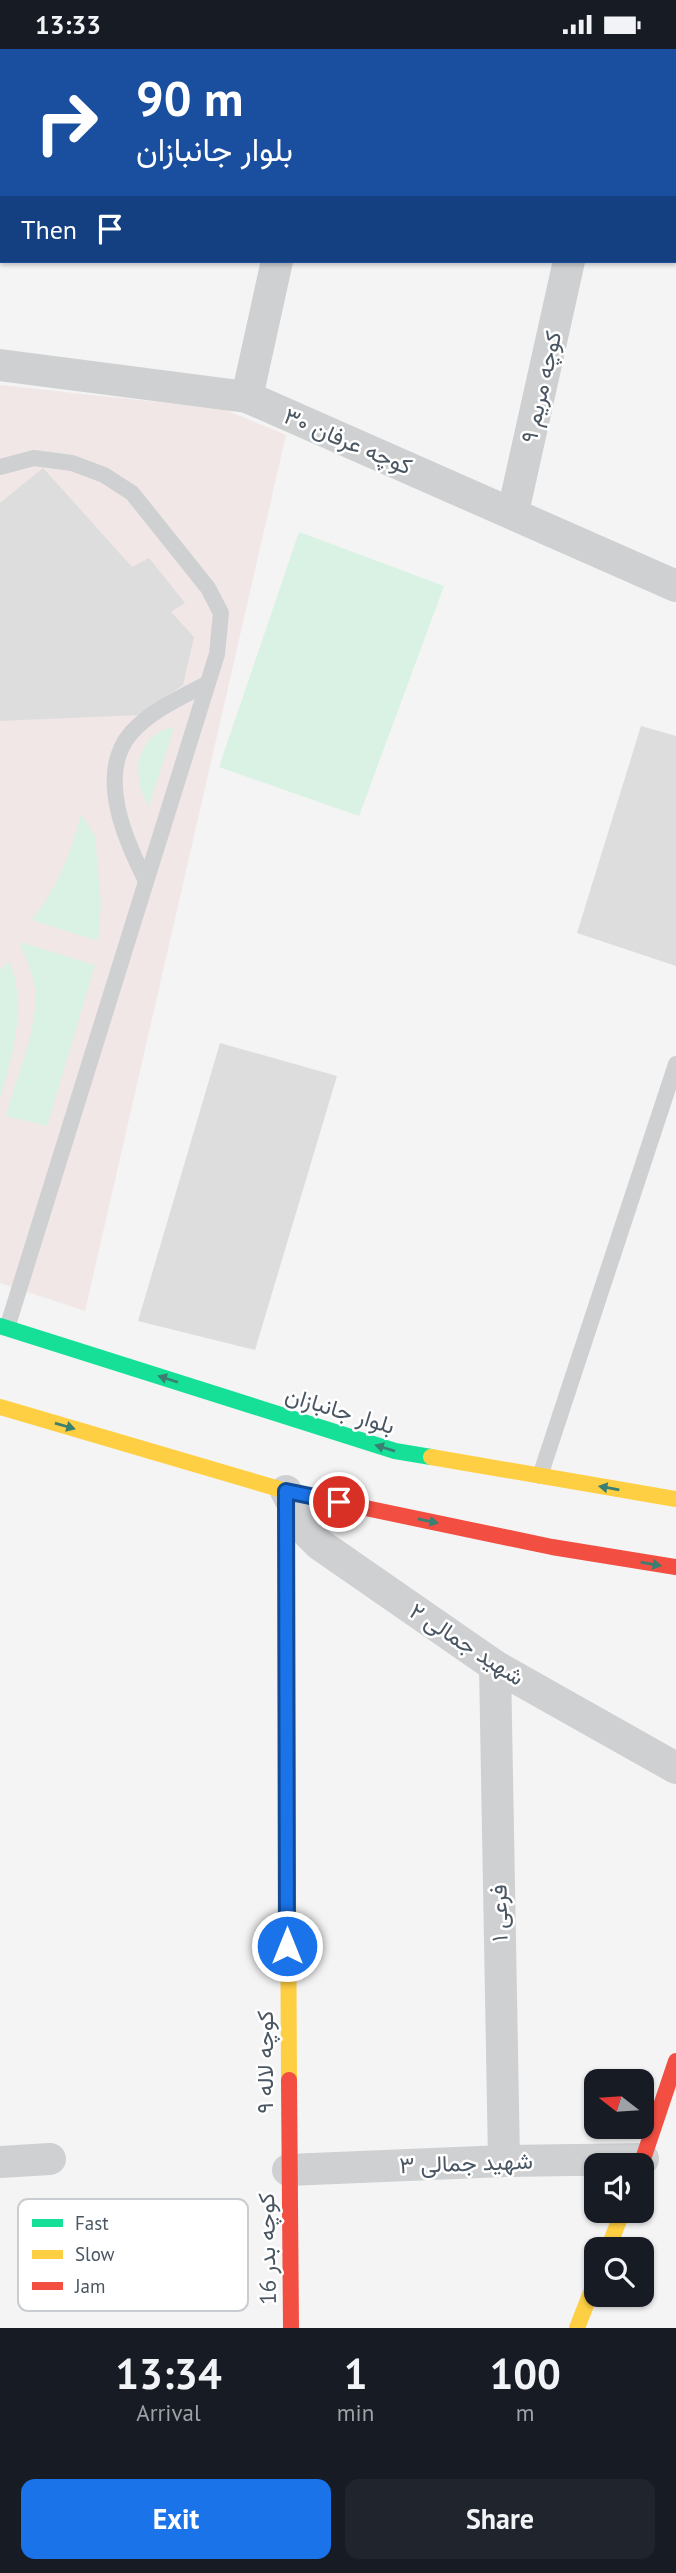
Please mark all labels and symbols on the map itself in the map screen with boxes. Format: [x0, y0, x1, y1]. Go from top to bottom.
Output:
street label: کوچه مریم ۹ [514, 328, 569, 446]
street label: کوچه عرفان ۳۰ [279, 401, 417, 482]
one-way arrow [157, 1374, 178, 1384]
street label: بلوار جانبازان [282, 1379, 398, 1441]
one-way arrow [55, 1422, 76, 1432]
one-way arrow [374, 1442, 395, 1453]
pin [309, 1472, 369, 1532]
one-way arrow [598, 1482, 620, 1493]
one-way arrow [417, 1515, 439, 1526]
one-way arrow [640, 1559, 662, 1570]
street label: شهید جمالی ۲ [404, 1596, 530, 1692]
street label: فرعی ۱ [484, 1884, 514, 1942]
position arrow [250, 1909, 324, 1983]
street label: کوچه لاله ۹ [250, 2011, 281, 2113]
north arrow [584, 2069, 654, 2139]
street label: شهید جمالی ۳ [399, 2146, 533, 2180]
street label: کوچه بدر 16 [251, 2193, 284, 2305]
legend [18, 2199, 248, 2311]
text: Fast [75, 2211, 109, 2235]
text: Slow [75, 2242, 115, 2266]
text: Jam [74, 2274, 105, 2298]

